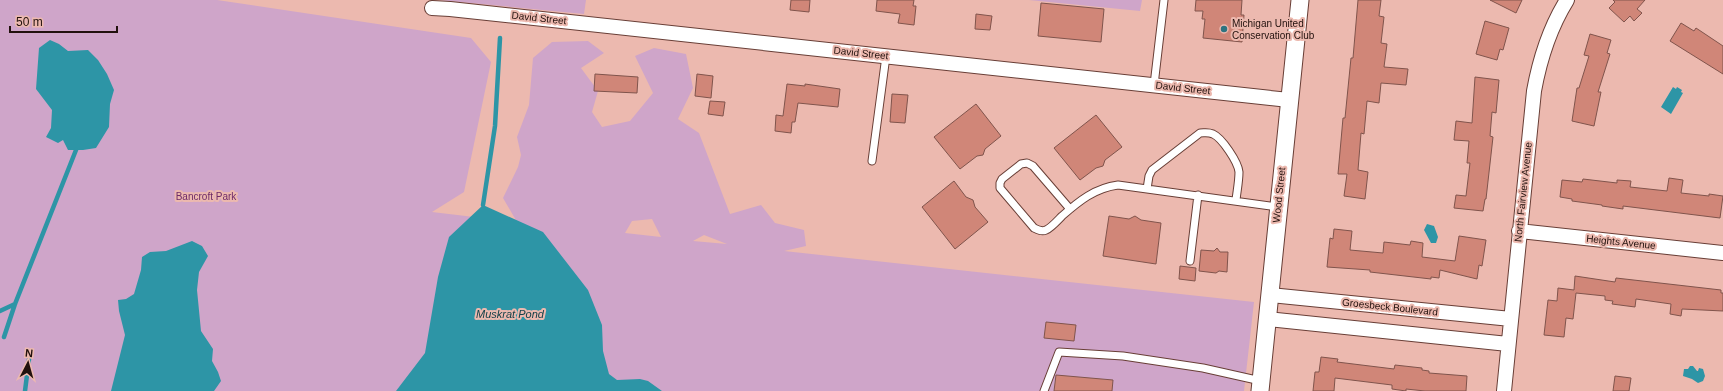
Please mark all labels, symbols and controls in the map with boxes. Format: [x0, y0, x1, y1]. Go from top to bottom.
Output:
scale bar [10, 8, 117, 34]
street label: David Street [511, 10, 567, 26]
text: 50 m [16, 15, 43, 29]
place label: Michigan United Conservation Club [1232, 18, 1315, 41]
marker: Michigan United Conservation Club [1219, 24, 1229, 34]
street label: David Street [833, 45, 889, 61]
street label: David Street [1155, 80, 1211, 96]
street label: North Fairview Avenue [1512, 141, 1534, 243]
street label: Wood Street [1271, 167, 1287, 223]
park label: Bancroft Park [176, 191, 237, 202]
street label: Heights Avenue [1586, 233, 1657, 251]
street label: Groesbeck Boulevard [1342, 297, 1438, 317]
water label: Muskrat Pond [476, 308, 545, 320]
north arrow [8, 343, 48, 383]
text: N [24, 347, 34, 359]

